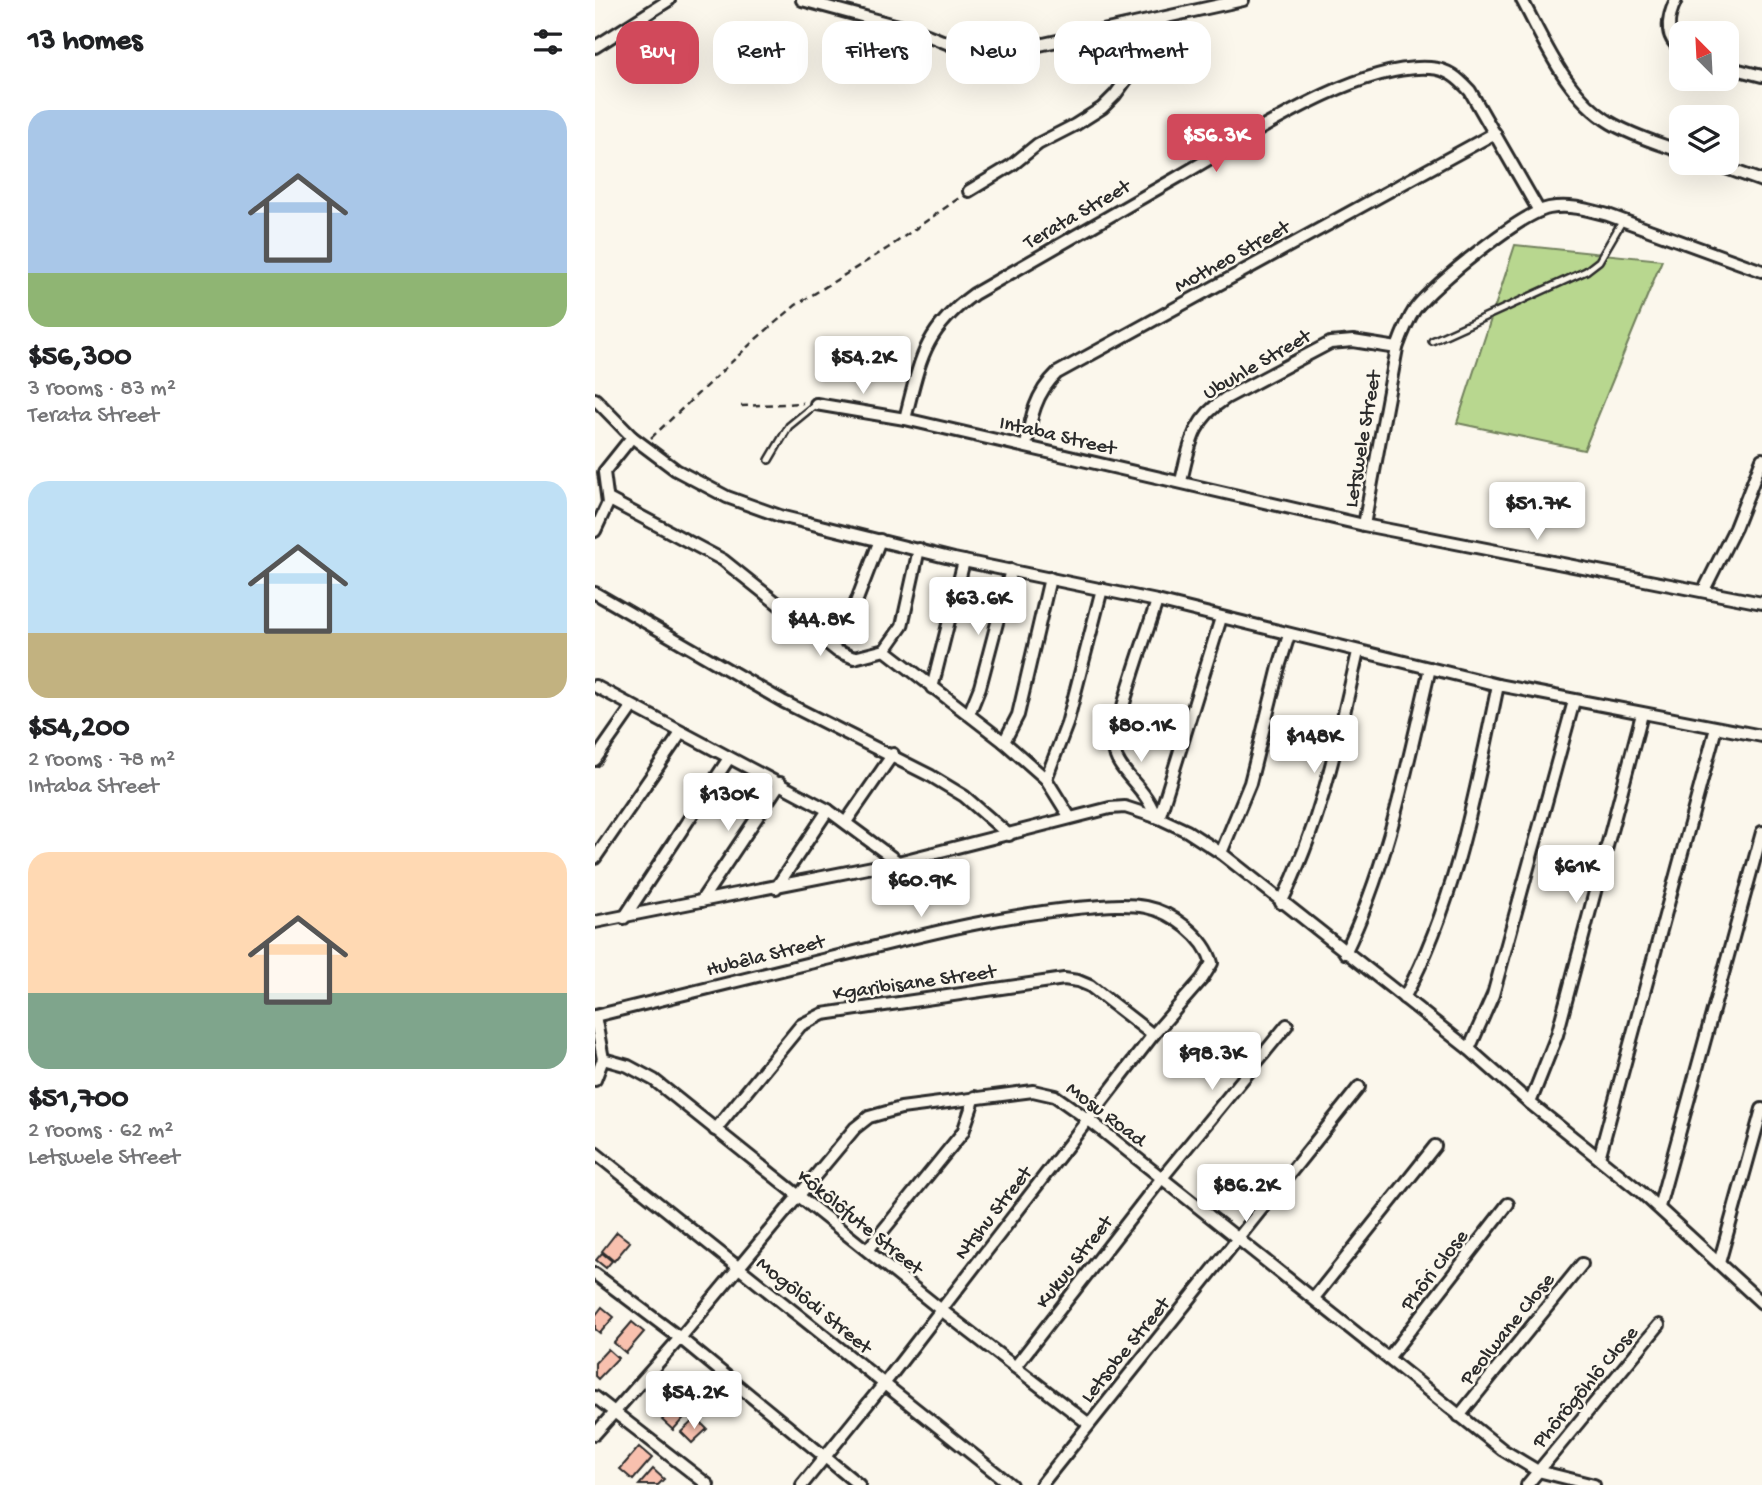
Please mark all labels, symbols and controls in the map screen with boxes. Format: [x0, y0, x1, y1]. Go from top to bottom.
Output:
chip: Buy [616, 21, 699, 84]
chip: Rent [713, 21, 808, 84]
chip: Filters [822, 21, 932, 84]
chip: New [946, 21, 1040, 84]
chip: Apartment [1054, 21, 1211, 84]
north arrow [1669, 21, 1739, 91]
map controls [1669, 21, 1739, 175]
icon: filters [529, 23, 567, 61]
text: 13 homes [28, 25, 142, 60]
button: layers [1669, 105, 1739, 175]
pin: $56.3K [1159, 114, 1273, 174]
text: $56.3K [1183, 123, 1249, 150]
icon: home [235, 155, 361, 281]
street label: Terata Street [1019, 174, 1138, 257]
street label: Motheo Street [1171, 215, 1297, 300]
street label: Ubuhle Street [1199, 324, 1318, 407]
pin: $54.2K [806, 336, 920, 396]
text: $56,300 [28, 341, 132, 376]
text: $54.2K [831, 345, 895, 372]
street label: Letswele Street [1340, 367, 1389, 510]
text: 3 rooms · 83 m² [28, 376, 176, 403]
text: Terata Street [28, 403, 159, 430]
street label: Intaba Street [996, 412, 1120, 464]
pin: $51.7K [1480, 482, 1594, 542]
text: $51.7K [1505, 491, 1569, 518]
icon: home [235, 526, 361, 652]
pin: $63.6K [921, 578, 1035, 637]
text: $63.6K [945, 586, 1011, 613]
pin: $44.8K [763, 598, 877, 658]
text: $44.8K [788, 607, 852, 634]
pin: $80.1K [1084, 704, 1198, 764]
text: $54,200 [28, 712, 130, 747]
text: $80.1K [1108, 713, 1174, 740]
pin: $148K [1265, 716, 1363, 775]
text: $148K [1286, 724, 1342, 751]
text: 2 rooms · 78 m² [28, 747, 175, 774]
text: Intaba Street [28, 774, 158, 801]
pin: $130K [679, 774, 777, 833]
text: $130K [699, 782, 757, 809]
pin: $61K [1535, 846, 1617, 905]
text: $61K [1554, 854, 1598, 881]
pin: $60.9K [864, 860, 978, 919]
text: $60.9K [888, 868, 954, 895]
icon: home [235, 897, 361, 1023]
street label: Hubêla Street [704, 930, 830, 984]
street label: Kgaribisane Street [832, 960, 1000, 1008]
pin: $98.3K [1155, 1032, 1269, 1092]
text: $98.3K [1179, 1041, 1245, 1068]
street label: Mosu Road [1060, 1078, 1151, 1155]
text: $51,700 [28, 1083, 128, 1118]
text: 2 rooms · 62 m² [28, 1118, 173, 1145]
text: Letswele Street [28, 1145, 180, 1172]
street label: Ntshu Street [950, 1160, 1041, 1266]
pin: $86.2K [1189, 1164, 1303, 1224]
street label: Kôkôlôfute Street [791, 1165, 929, 1284]
text: $86.2K [1213, 1173, 1279, 1200]
street label: Kukuu Street [1032, 1210, 1121, 1315]
street label: Phôri Close [1396, 1225, 1476, 1318]
street label: Mogôlôdi Street [750, 1252, 878, 1363]
street label: Peolwane Close [1455, 1268, 1562, 1392]
street label: Letsobe Street [1077, 1291, 1178, 1409]
street label: Phôrôgôhlô Close [1528, 1321, 1646, 1455]
pin: $54.2K [637, 1372, 751, 1431]
text: $54.2K [662, 1380, 726, 1407]

